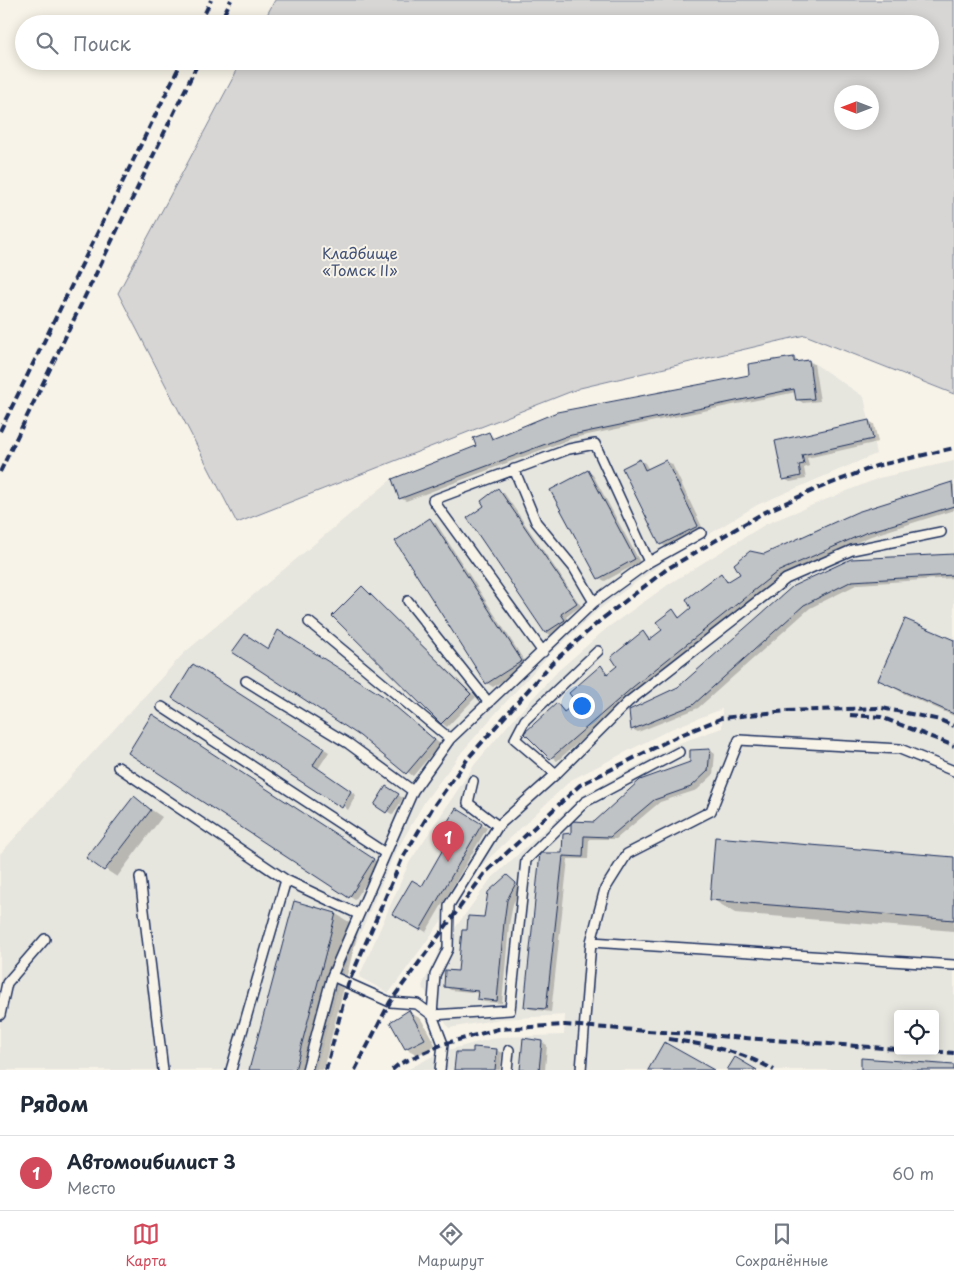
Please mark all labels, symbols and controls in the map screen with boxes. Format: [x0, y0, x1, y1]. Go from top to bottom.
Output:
search box [15, 15, 939, 70]
icon: search [33, 29, 61, 57]
text: Поиск [73, 29, 131, 57]
north arrow [834, 85, 879, 130]
park label: Кладбище «Томск II» [322, 241, 398, 281]
your location [569, 693, 595, 719]
pin: 1 [432, 821, 464, 862]
map controls [894, 1010, 939, 1055]
button: locate [894, 1010, 939, 1055]
text: Рядом [20, 1087, 88, 1119]
text: Автомоибилист 3 [67, 1147, 236, 1175]
text: 1 [32, 1161, 40, 1185]
text: 60 m [892, 1161, 934, 1185]
text: Место [67, 1175, 116, 1199]
tab: Карта [126, 1220, 167, 1271]
tab: Маршрут [418, 1220, 484, 1271]
tab: Сохранённые [735, 1220, 828, 1271]

